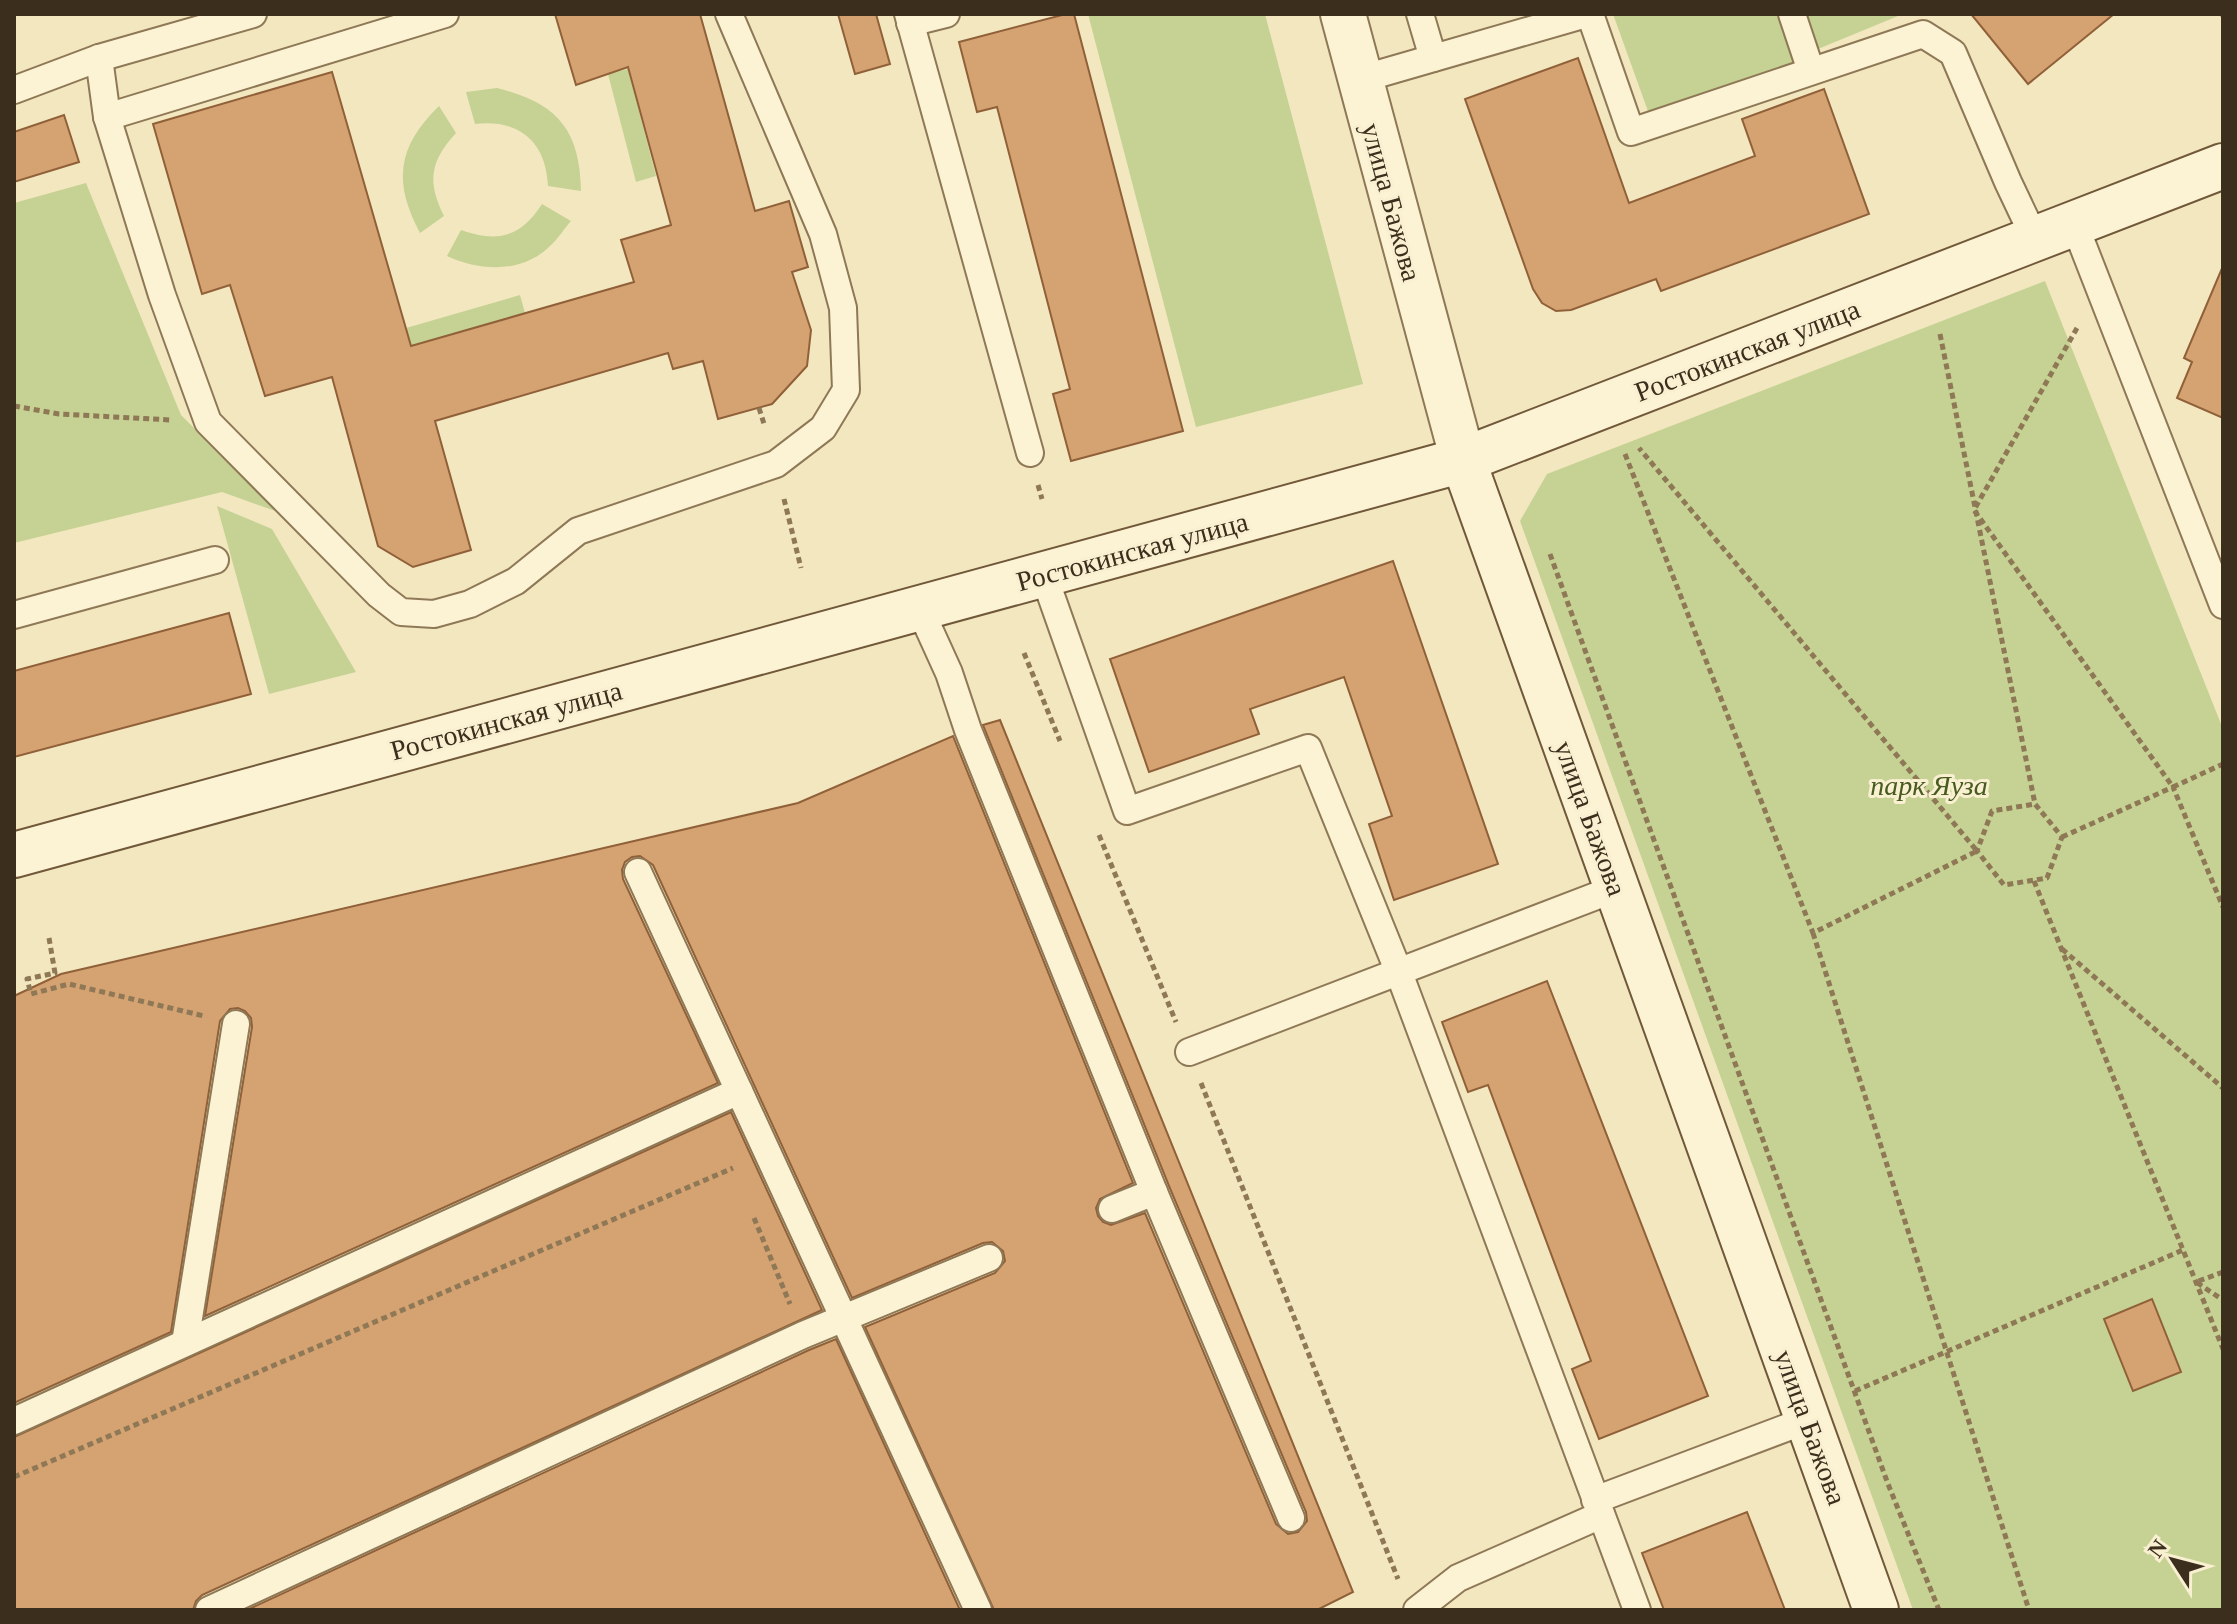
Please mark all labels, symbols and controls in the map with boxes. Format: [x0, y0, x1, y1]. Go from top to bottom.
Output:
street label: улица Бажова [1356, 120, 1428, 285]
street label: Ростокинская улица [1630, 293, 1865, 408]
street label: Ростокинская улица [1013, 506, 1252, 597]
street label: Ростокинская улица [387, 675, 626, 766]
street label: улица Бажова [1548, 736, 1633, 900]
park label: парк Яуза [1870, 770, 1988, 801]
street label: улица Бажова [1768, 1345, 1853, 1509]
north arrow [2133, 1520, 2213, 1600]
text: N [2142, 1535, 2172, 1562]

